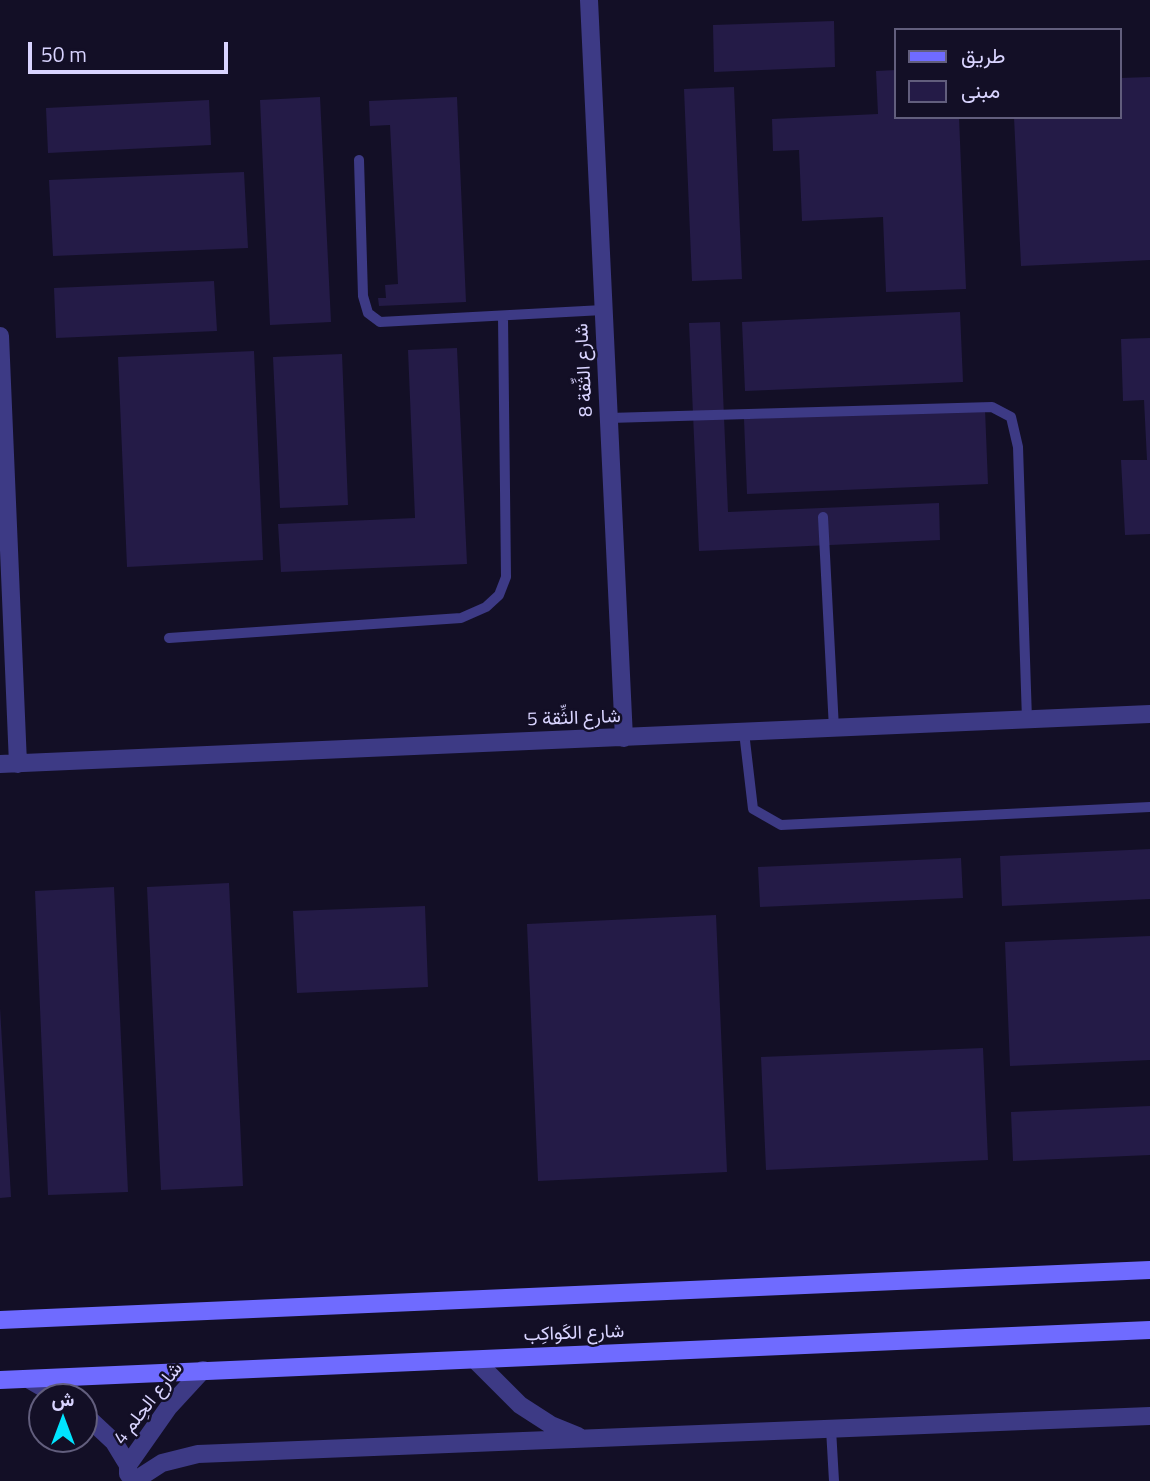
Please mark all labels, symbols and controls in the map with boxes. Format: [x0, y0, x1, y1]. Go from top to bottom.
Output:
scale bar [32, 28, 231, 72]
legend [894, 28, 1122, 119]
text: 50 m [41, 38, 87, 70]
text: طريق [961, 39, 1006, 71]
text: مبنى [961, 74, 1000, 106]
street label: شارع الثِّقة 8 [571, 323, 599, 417]
street label: شارع الثِّقة 5 [527, 706, 621, 732]
street label: شارع الكَواكِب [523, 1321, 625, 1347]
street label: شارع الحِلم 4 [110, 1358, 188, 1450]
north arrow [28, 1383, 98, 1453]
text: ش [52, 1384, 74, 1413]

